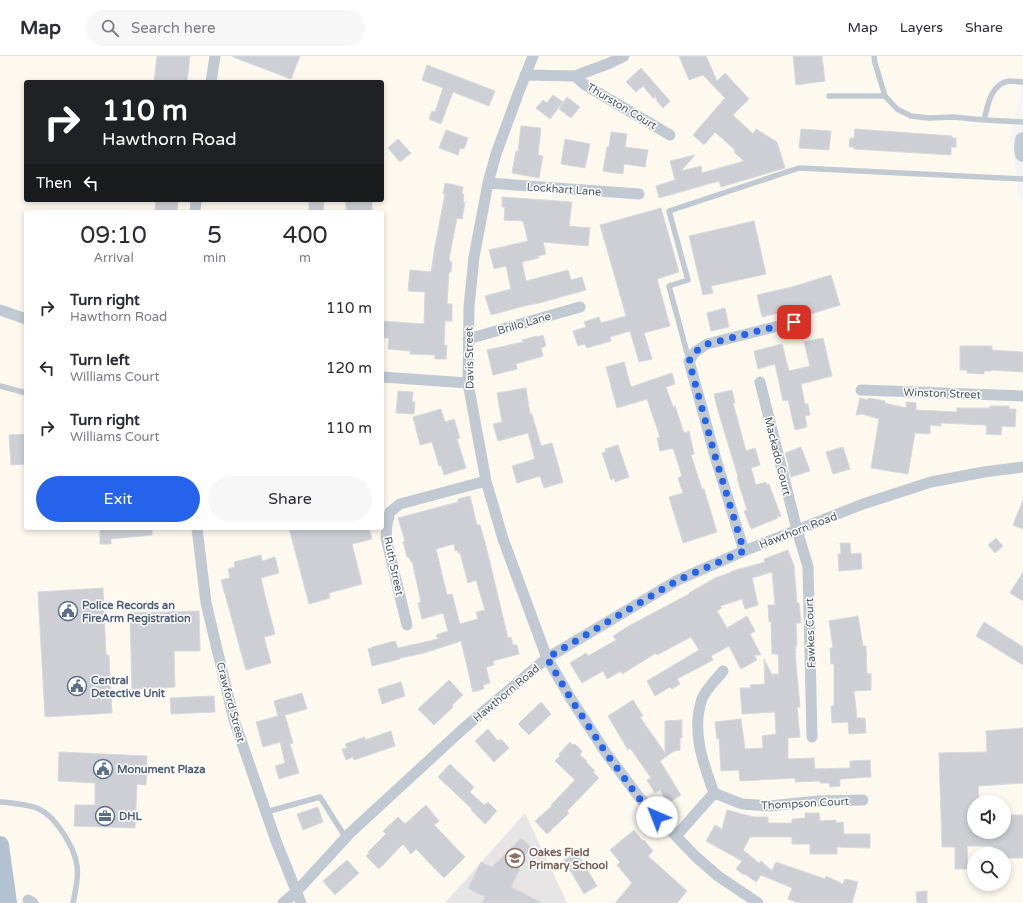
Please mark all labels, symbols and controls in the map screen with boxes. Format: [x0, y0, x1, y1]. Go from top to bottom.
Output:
search box [85, 10, 365, 46]
text: Map [20, 17, 61, 39]
icon: search [99, 17, 121, 39]
text: Search here [131, 19, 215, 37]
text: Map [848, 19, 878, 36]
text: Layers [900, 19, 943, 36]
text: Share [965, 19, 1003, 36]
street label: Thurston Court [584, 80, 659, 132]
text: 110 m [102, 94, 188, 128]
icon: right [36, 96, 88, 148]
text: Hawthorn Road [102, 128, 237, 150]
icon: left [80, 172, 102, 194]
text: Then [36, 174, 72, 192]
street label: Lockhart Lane [526, 180, 602, 199]
text: 09:10 [80, 221, 147, 250]
text: 5 [207, 221, 222, 250]
text: 400 [282, 221, 328, 250]
text: Arrival [93, 250, 134, 266]
text: min [203, 250, 226, 266]
text: m [299, 250, 311, 266]
text: Turn right [70, 291, 140, 309]
icon: right [36, 297, 58, 319]
text: 110 m [326, 299, 372, 317]
pin [777, 305, 811, 339]
text: Hawthorn Road [70, 309, 167, 325]
street label: Brillo Lane [496, 310, 552, 337]
icon: arrive [783, 311, 805, 333]
street label: Davis Street [462, 327, 477, 389]
text: Turn left [70, 351, 130, 369]
icon: left [36, 357, 58, 379]
text: 120 m [326, 359, 372, 377]
text: Williams Court [70, 369, 159, 385]
street label: Winston Street [903, 386, 981, 401]
text: Turn right [70, 411, 140, 429]
street label: Mackado Court [761, 415, 794, 497]
icon: right [36, 417, 58, 439]
text: 110 m [326, 419, 372, 437]
text: Williams Court [70, 429, 159, 445]
button: Exit [36, 476, 200, 522]
button: Share [208, 476, 372, 522]
street label: Hawthorn Road [757, 510, 839, 551]
street label: Ruth Street [381, 536, 406, 597]
street label: Fawkes Court [803, 598, 818, 668]
place label: Police Records an FireArm Registration [82, 599, 191, 626]
public building icon: Police Records an FireArm Registration [57, 600, 79, 622]
street label: Crawford Street [214, 661, 247, 744]
street label: Hawthorn Road [471, 662, 542, 725]
place label: Central Detective Unit [91, 674, 166, 700]
public building icon: Central Detective Unit [66, 675, 88, 697]
public building icon: Monument Plaza [92, 758, 114, 780]
place label: Monument Plaza [117, 763, 205, 776]
street label: Thompson Court [761, 795, 849, 812]
map controls [967, 795, 1011, 891]
button: sound [967, 795, 1011, 839]
position arrow [636, 796, 678, 838]
office icon: DHL [94, 805, 116, 827]
place label: DHL [119, 810, 143, 823]
place label: Oakes Field Primary School [529, 846, 608, 873]
school or university icon: Oakes Field Primary School [504, 847, 526, 869]
button: search [967, 847, 1011, 891]

